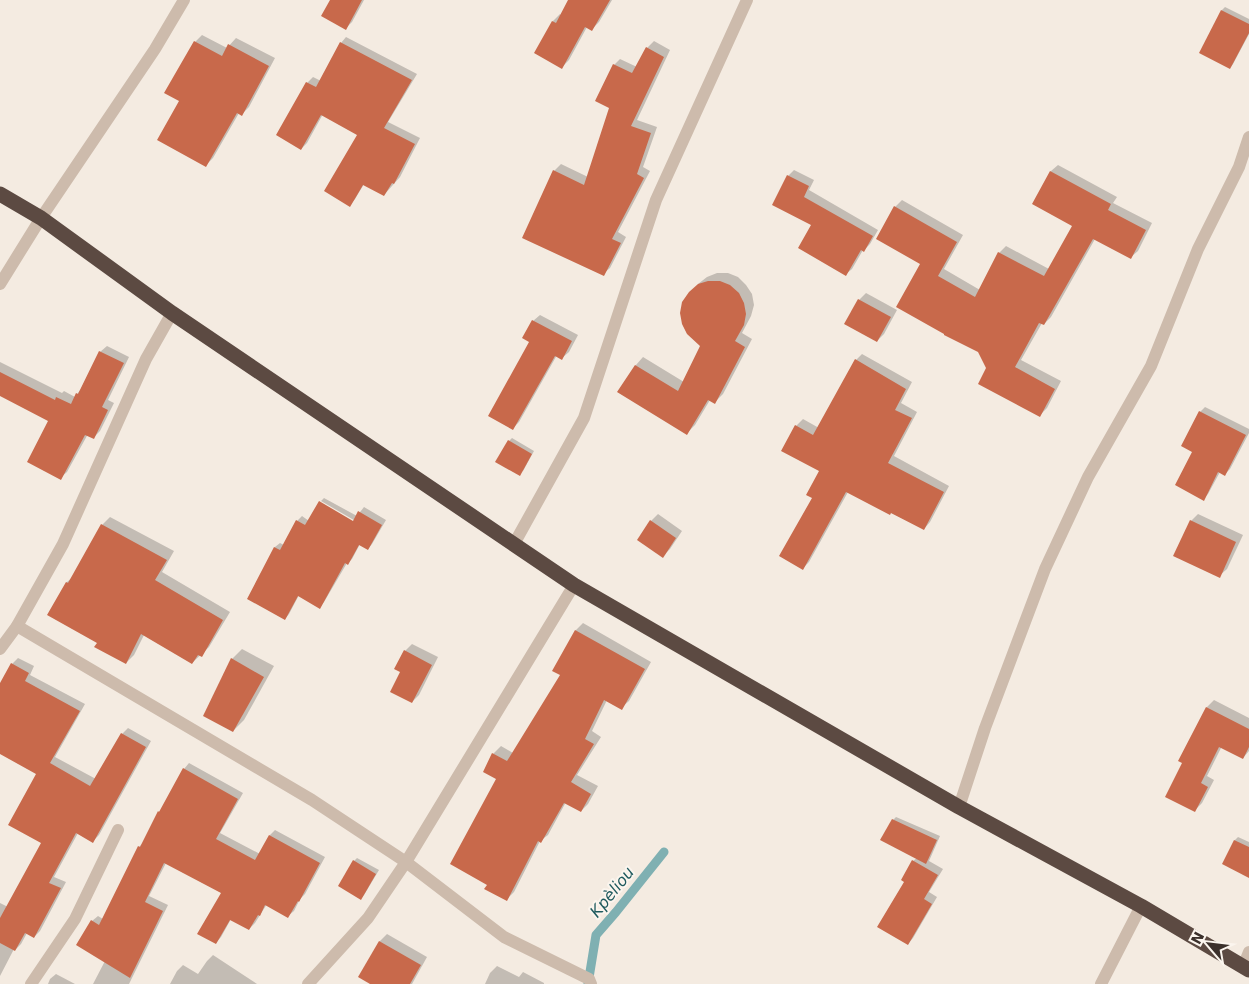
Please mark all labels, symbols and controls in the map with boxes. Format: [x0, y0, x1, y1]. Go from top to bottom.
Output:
water label: Kpèliou [586, 863, 638, 921]
north arrow [1184, 919, 1234, 969]
text: N [1188, 929, 1207, 947]

